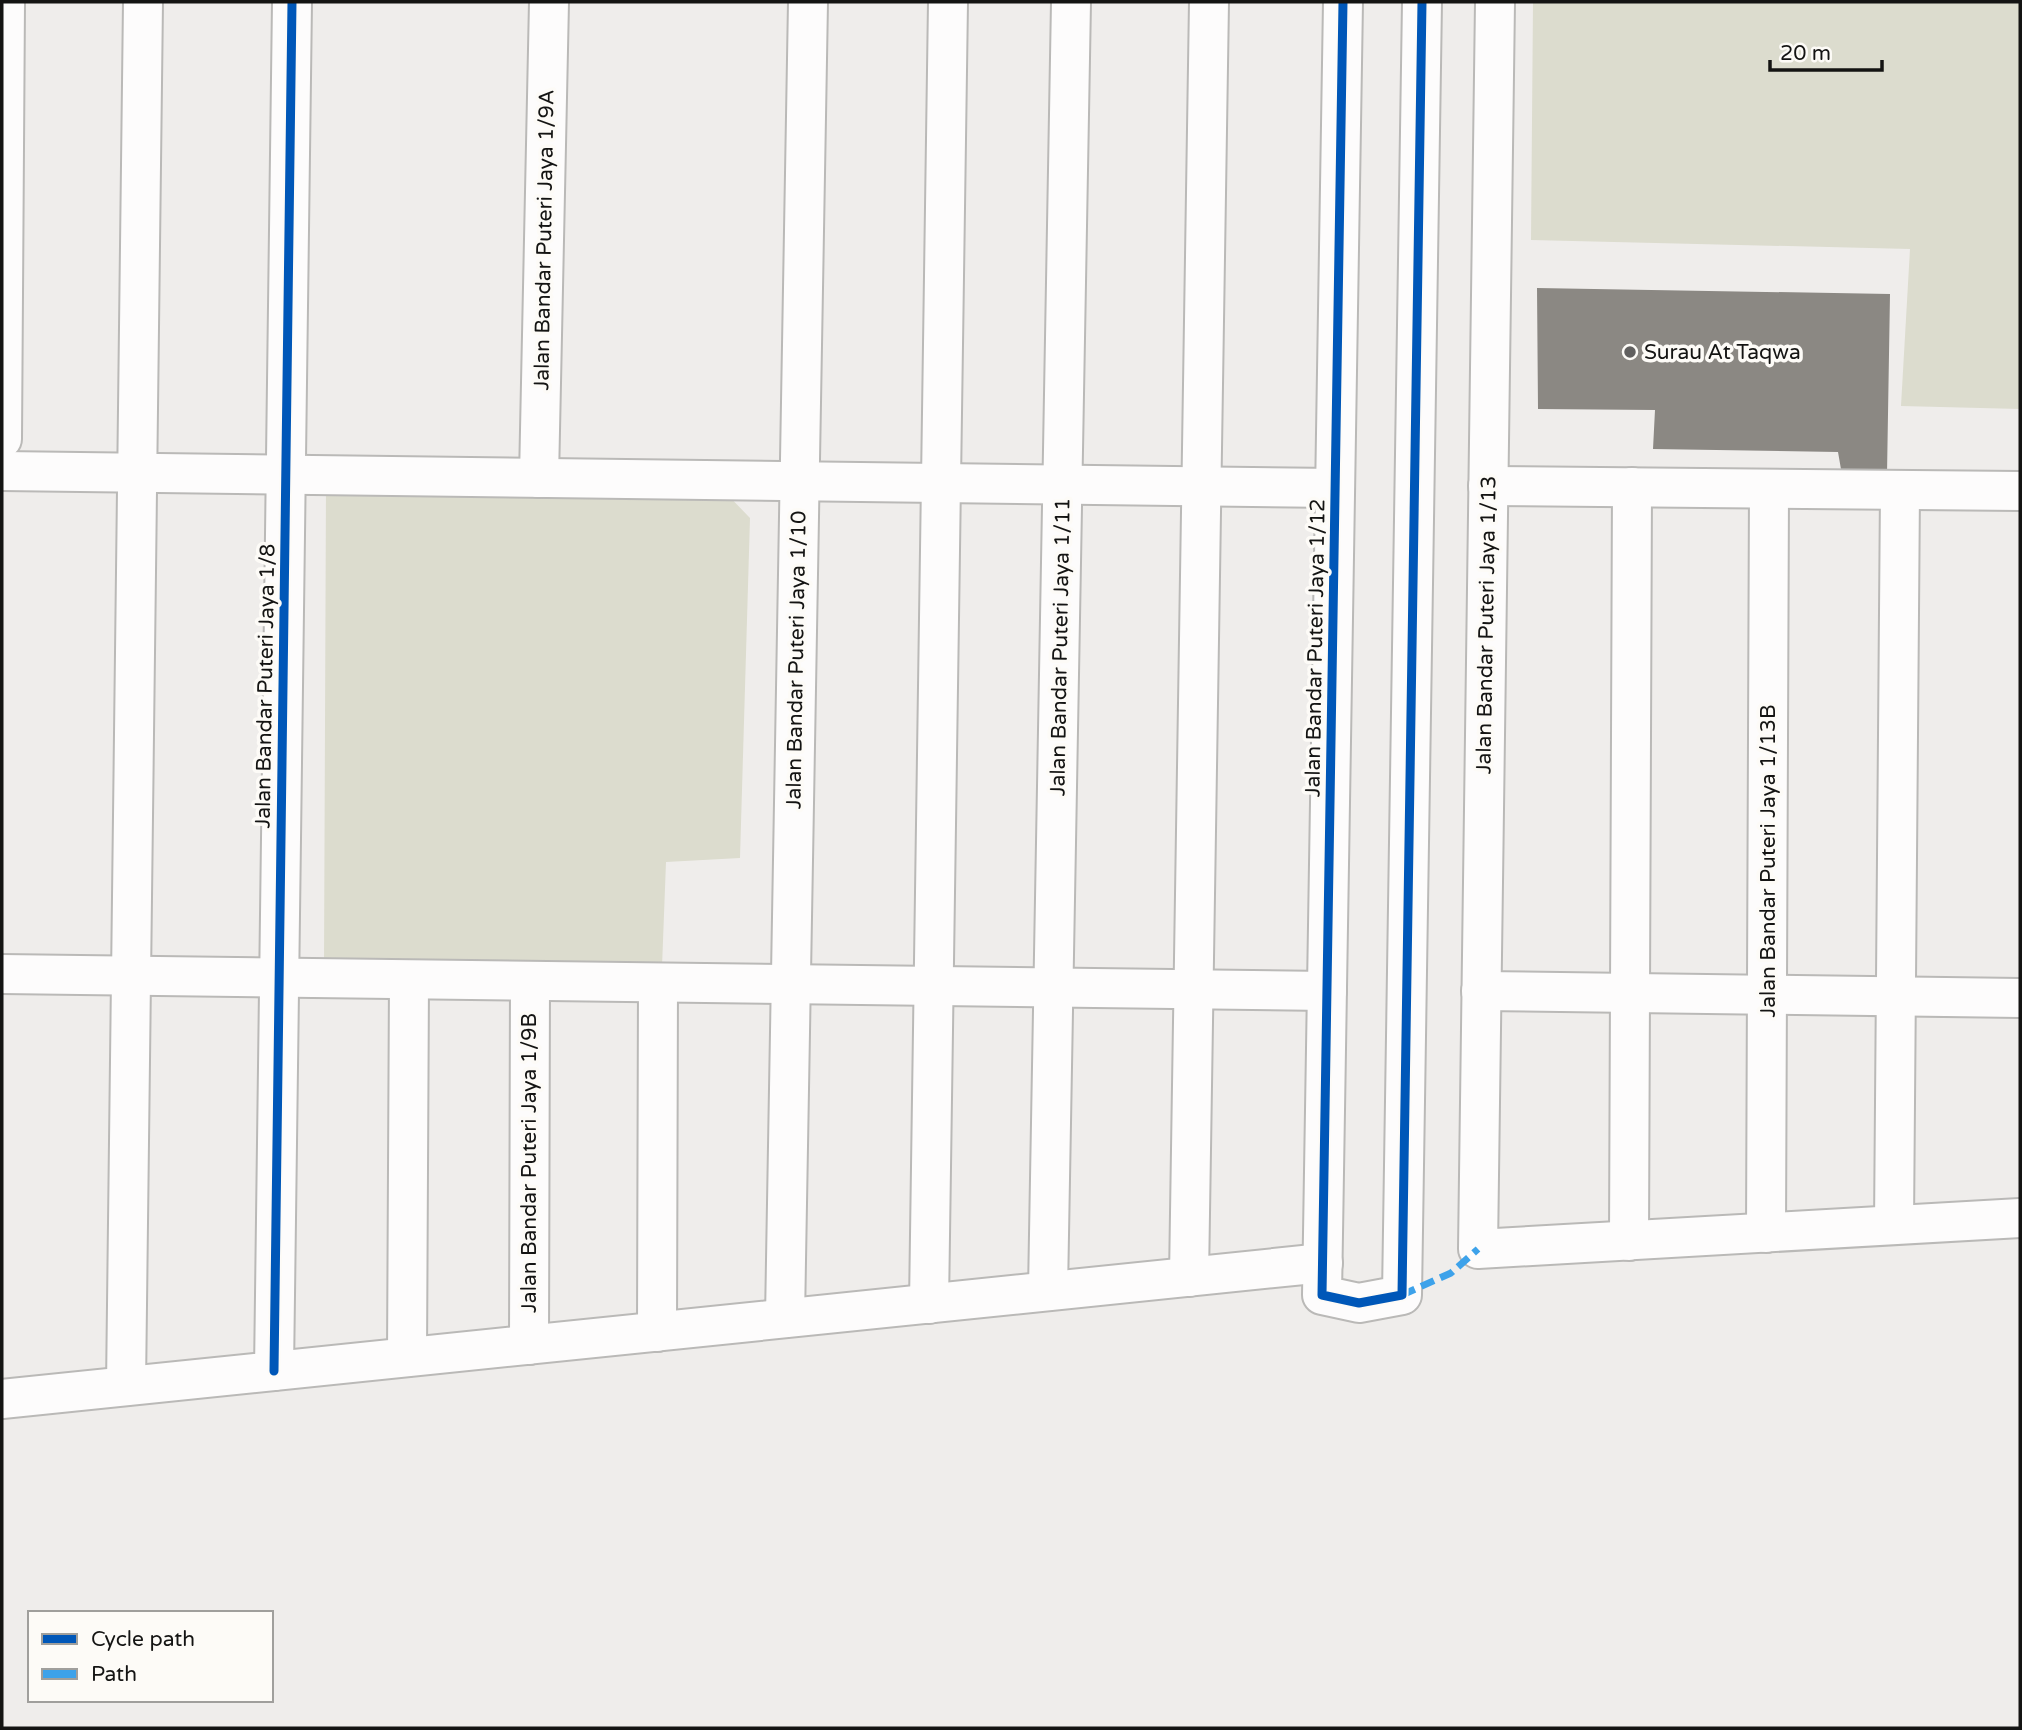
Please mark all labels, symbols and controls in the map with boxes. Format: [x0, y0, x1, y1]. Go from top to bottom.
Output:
scale bar [1770, 28, 1882, 72]
text: 20 m [1780, 41, 1831, 66]
street label: Jalan Bandar Puteri Jaya 1/9A [529, 89, 560, 391]
place label: Surau At Taqwa [1644, 340, 1801, 365]
marker: Surau At Taqwa [1622, 344, 1638, 360]
street label: Jalan Bandar Puteri Jaya 1/13 [1471, 476, 1502, 774]
street label: Jalan Bandar Puteri Jaya 1/11 [1045, 498, 1076, 796]
street label: Jalan Bandar Puteri Jaya 1/12 [1300, 499, 1331, 797]
street label: Jalan Bandar Puteri Jaya 1/10 [781, 511, 812, 809]
street label: Jalan Bandar Puteri Jaya 1/8 [251, 543, 280, 829]
street label: Jalan Bandar Puteri Jaya 1/13B [1756, 704, 1781, 1018]
street label: Jalan Bandar Puteri Jaya 1/9B [517, 1013, 542, 1313]
legend [28, 1611, 273, 1702]
text: Cycle path [91, 1627, 195, 1652]
text: Path [91, 1662, 137, 1687]

